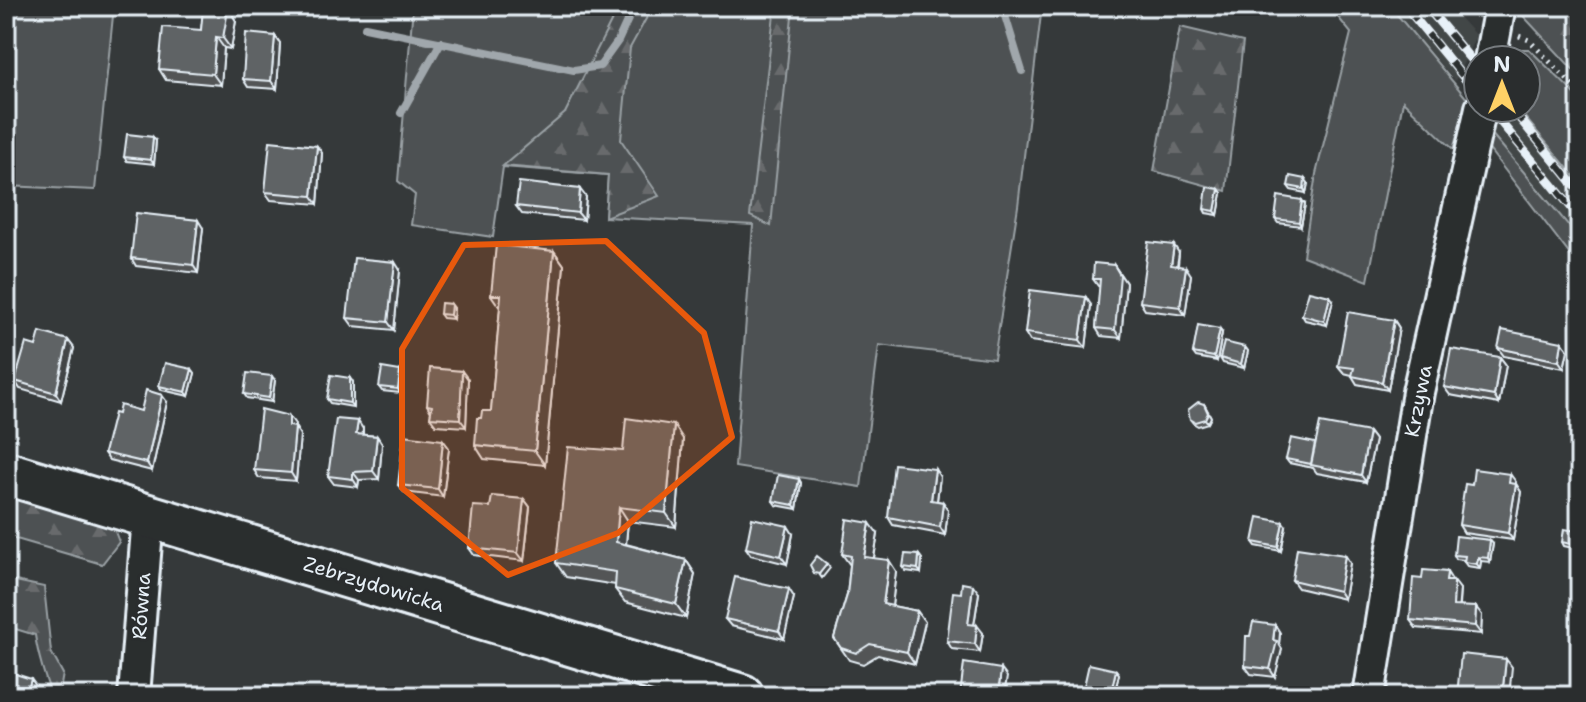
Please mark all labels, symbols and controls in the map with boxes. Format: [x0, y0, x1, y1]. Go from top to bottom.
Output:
north arrow [1462, 44, 1542, 124]
text: N [1493, 50, 1511, 79]
street label: Krzywa [1398, 362, 1438, 439]
street label: Zebrzydowicka [300, 550, 448, 618]
street label: Równa [126, 571, 156, 640]

